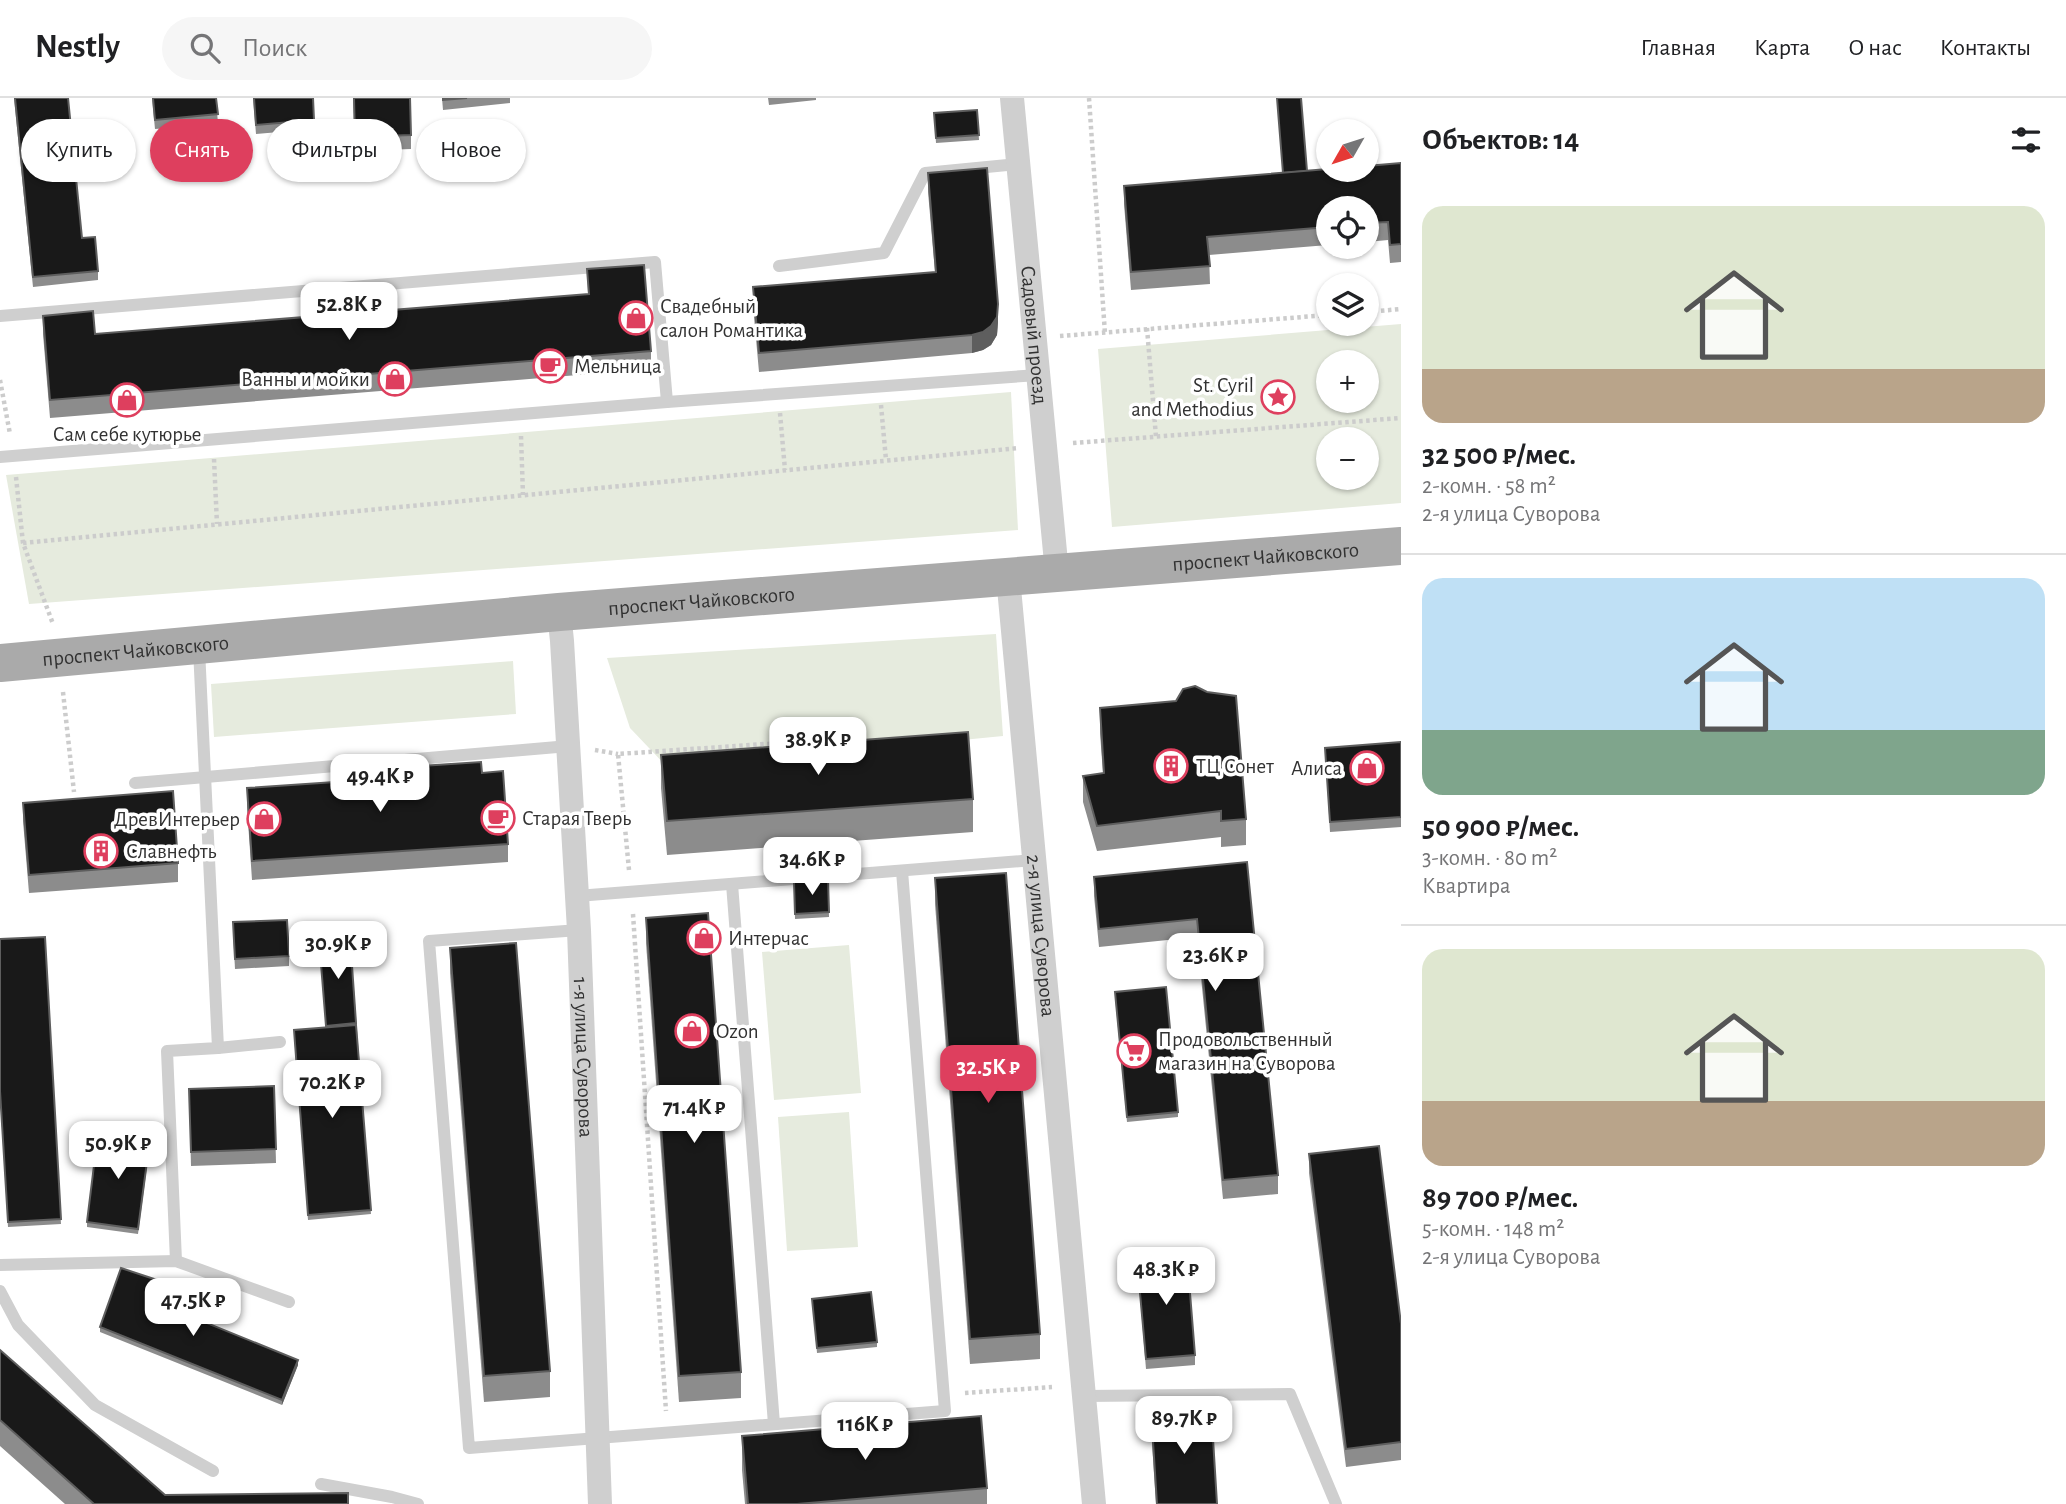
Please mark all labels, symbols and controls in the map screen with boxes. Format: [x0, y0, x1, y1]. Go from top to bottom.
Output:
search box [162, 17, 652, 80]
icon: search [186, 29, 224, 67]
text: Nestly [35, 31, 120, 64]
text: Поиск [242, 35, 307, 61]
text: Главная [1641, 36, 1716, 60]
text: Карта [1754, 36, 1810, 60]
text: О нас [1848, 36, 1902, 60]
text: Контакты [1940, 36, 2031, 60]
chip: Купить [21, 119, 136, 182]
chip: Снять [150, 119, 253, 182]
chip: Фильтры [267, 119, 402, 182]
chip: Новое [416, 119, 526, 182]
north arrow [1316, 119, 1379, 182]
map controls [1316, 119, 1379, 490]
icon: filters [2007, 121, 2045, 159]
text: Объектов: 14 [1422, 125, 1579, 155]
button: locate [1316, 196, 1379, 259]
icon: home [1671, 252, 1797, 378]
street label: Садовый проезд [1017, 265, 1051, 405]
button: layers [1316, 273, 1379, 336]
pin: 52.8K ₽ [284, 282, 414, 342]
text: 52.8K ₽ [316, 293, 382, 316]
place label: Свадебный салон Романтика [660, 296, 804, 341]
shop icon: Свадебный салон Романтика [617, 299, 655, 337]
cafe icon: Мельница [531, 347, 569, 385]
button: + [1316, 350, 1379, 413]
place label: Мельница [574, 356, 662, 377]
shop icon: Ванны и мойки [376, 360, 414, 398]
place label: Ванны и мойки [241, 369, 370, 390]
place label: St. Cyril and Methodius [1131, 375, 1254, 420]
place icon: St. Cyril and Methodius [1259, 378, 1297, 416]
shop icon: Сам себе кутюрье [108, 381, 146, 419]
place label: Сам себе кутюрье [53, 424, 201, 445]
button: − [1316, 427, 1379, 490]
text: 32 500 ₽/мес. [1422, 440, 1576, 470]
text: 2-комн. · 58 m² [1422, 475, 1556, 498]
text: 2-я улица Суворова [1422, 503, 1600, 526]
street label: проспект Чайковского [1171, 539, 1360, 575]
street label: проспект Чайковского [607, 584, 795, 619]
icon: home [1671, 624, 1797, 750]
street label: проспект Чайковского [41, 632, 230, 670]
pin: 38.9K ₽ [753, 718, 883, 777]
text: 38.9K ₽ [785, 728, 851, 751]
building icon: ТЦ Сонет [1152, 747, 1190, 785]
shop icon: Алиса [1348, 749, 1386, 787]
pin: 49.4K ₽ [315, 754, 445, 814]
place label: ТЦ Сонет [1196, 756, 1274, 777]
place label: Алиса [1291, 758, 1342, 779]
text: 49.4K ₽ [346, 765, 414, 788]
cafe icon: Старая Тверь [479, 799, 517, 837]
shop icon: ДревИнтерьер [245, 800, 283, 838]
place label: Старая Тверь [522, 808, 631, 829]
place label: ДревИнтерьер [114, 809, 240, 830]
text: 50 900 ₽/мес. [1422, 812, 1579, 842]
building icon: Славнефть [82, 832, 120, 870]
pin: 34.6K ₽ [747, 838, 877, 897]
place label: Славнефть [126, 841, 216, 862]
text: 3-комн. · 80 m² [1422, 847, 1557, 870]
text: 34.6K ₽ [779, 848, 845, 871]
street label: 2-я улица Суворова [1023, 853, 1059, 1018]
text: Квартира [1422, 875, 1510, 898]
shop icon: Интерчас [685, 919, 723, 957]
pin: 30.9K ₽ [273, 922, 403, 981]
place label: Интерчас [728, 928, 809, 949]
text: 30.9K ₽ [305, 932, 371, 955]
pin: 23.6K ₽ [1150, 934, 1280, 993]
text: 23.6K ₽ [1183, 944, 1247, 967]
street label: 1-я улица Суворова [570, 977, 597, 1138]
icon: home [1671, 995, 1797, 1121]
shop icon: Ozon [673, 1012, 711, 1050]
place label: Ozon [716, 1021, 759, 1042]
place label: Продовольственный магазин на Суворова [1158, 1029, 1336, 1074]
supermarket icon: Продовольственный магазин на Суворова [1115, 1032, 1153, 1070]
pin: 32.5K ₽ [923, 1046, 1053, 1105]
text: 32.5K ₽ [956, 1056, 1020, 1079]
pin: 70.2K ₽ [267, 1060, 397, 1120]
text: 70.2K ₽ [299, 1071, 365, 1094]
pin: 71.4K ₽ [629, 1086, 759, 1145]
text: 71.4K ₽ [663, 1096, 725, 1119]
pin: 50.9K ₽ [53, 1122, 183, 1181]
text: 50.9K ₽ [85, 1132, 151, 1155]
text: 89 700 ₽/мес. [1422, 1183, 1578, 1213]
text: 5-комн. · 148 m² [1422, 1218, 1564, 1241]
text: 2-я улица Суворова [1422, 1246, 1600, 1269]
pin: 48.3K ₽ [1101, 1248, 1231, 1307]
text: 48.3K ₽ [1133, 1258, 1199, 1281]
pin: 47.5K ₽ [128, 1278, 258, 1338]
text: 47.5K ₽ [161, 1289, 225, 1312]
pin: 89.7K ₽ [1119, 1396, 1249, 1456]
pin: 116K ₽ [808, 1402, 922, 1462]
text: 89.7K ₽ [1151, 1407, 1217, 1430]
text: 116K ₽ [837, 1413, 893, 1436]

